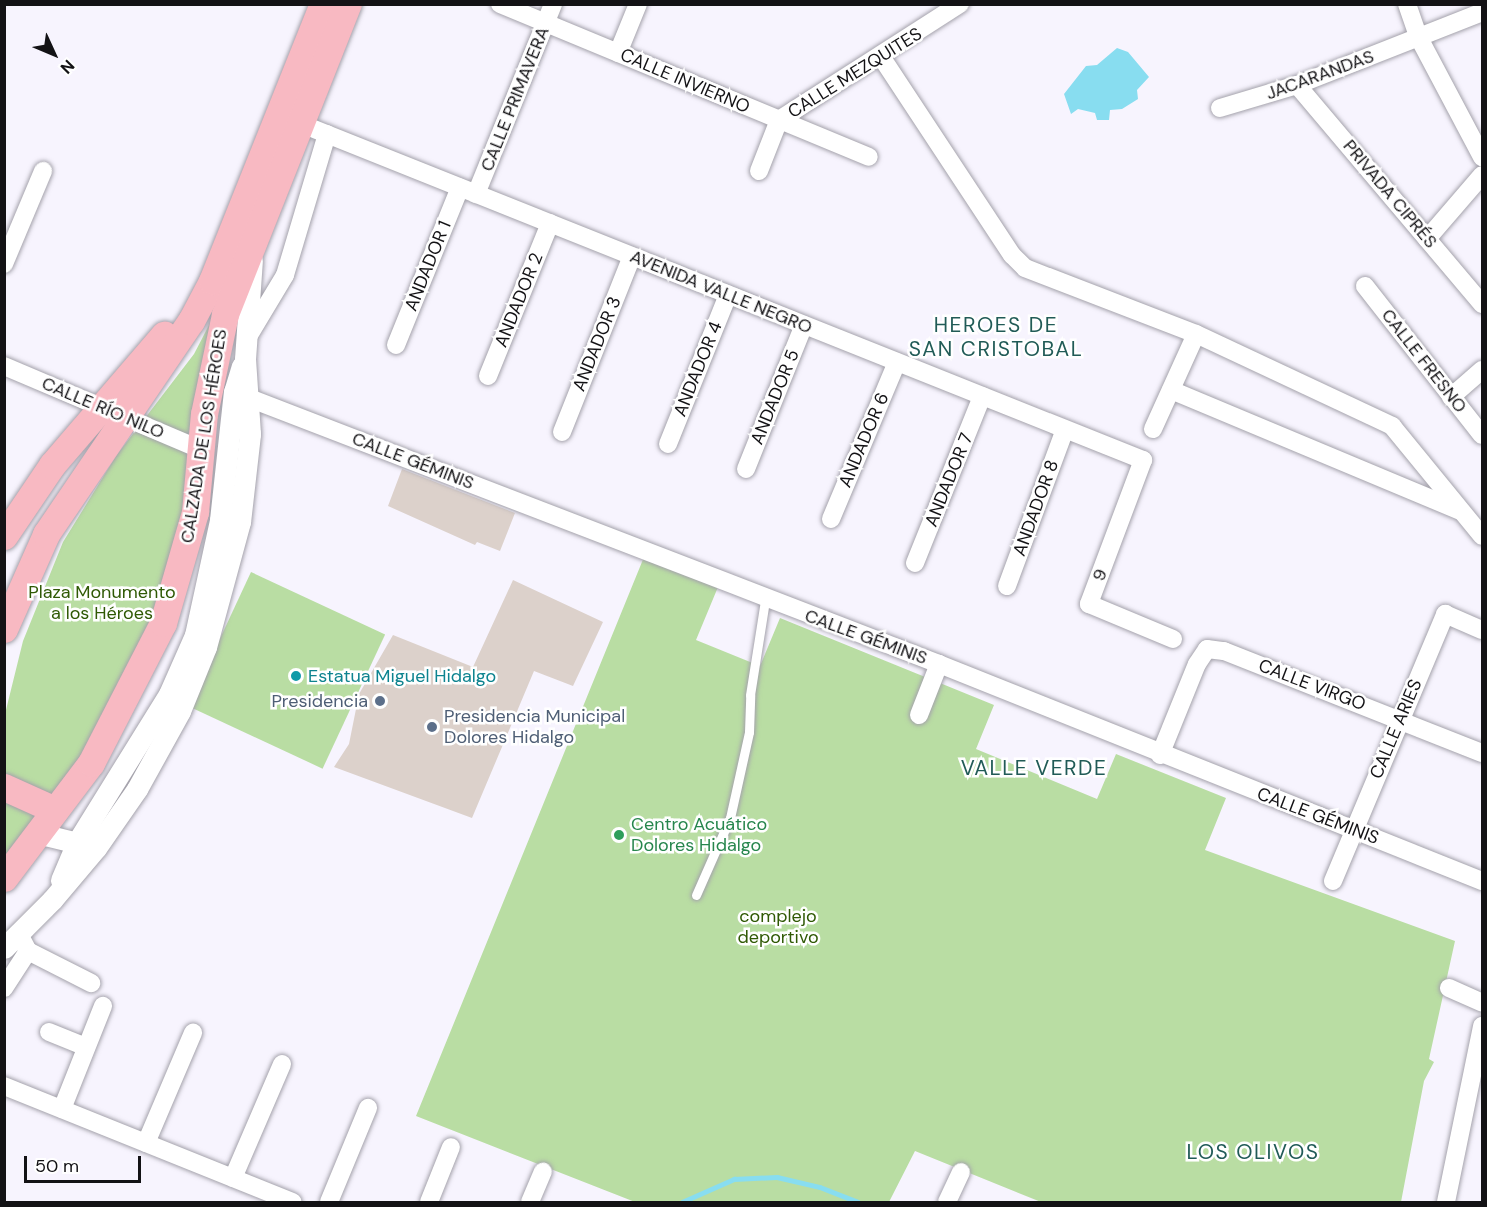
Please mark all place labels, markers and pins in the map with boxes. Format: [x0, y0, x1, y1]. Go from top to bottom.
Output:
place label: Estatua Miguel Hidalgo [308, 665, 496, 687]
marker: Estatua Miguel Hidalgo [289, 669, 303, 683]
place label: Presidencia [271, 690, 368, 712]
marker: Presidencia [373, 694, 387, 708]
place label: Presidencia Municipal Dolores Hidalgo [444, 706, 625, 748]
marker: Presidencia Municipal Dolores Hidalgo [425, 720, 439, 734]
place label: Centro Acuático Dolores Hidalgo [631, 814, 767, 856]
marker: Centro Acuático Dolores Hidalgo [612, 828, 626, 842]

